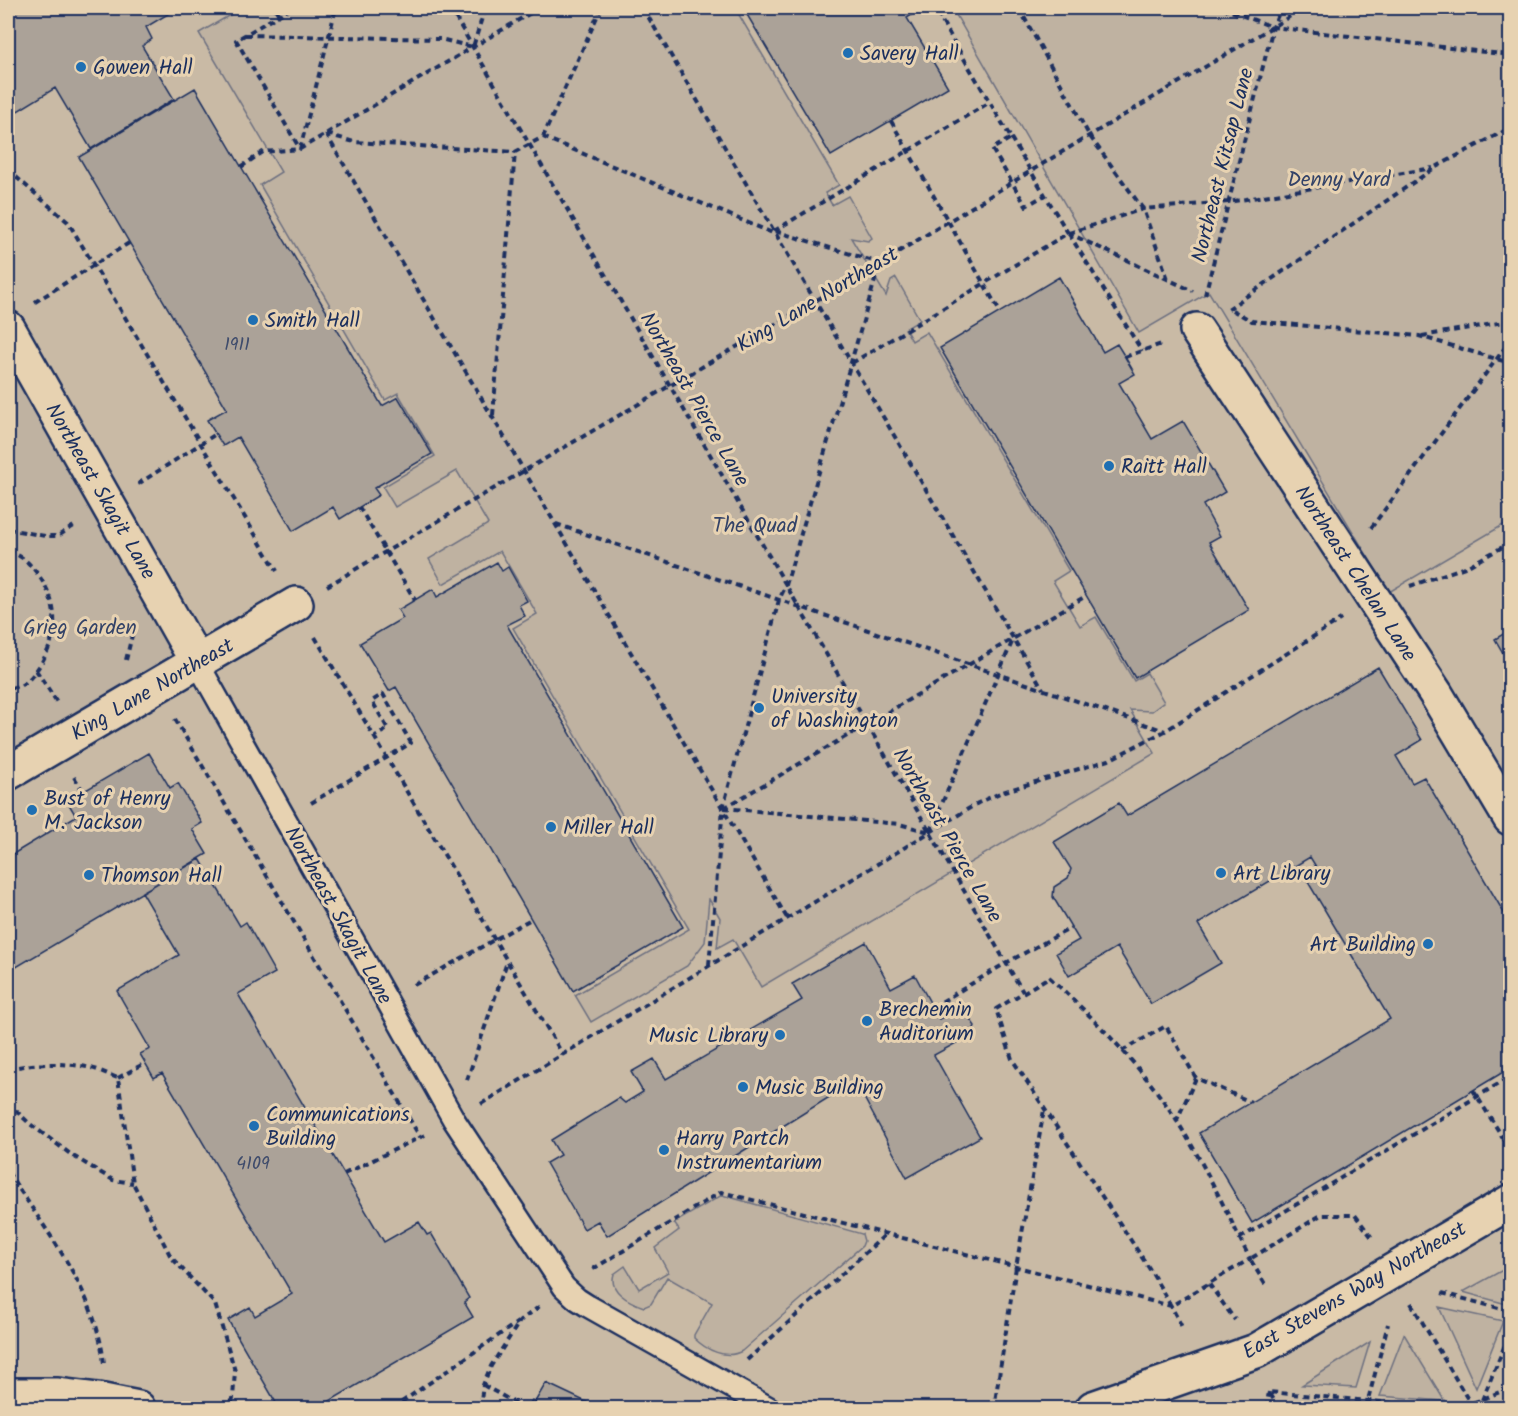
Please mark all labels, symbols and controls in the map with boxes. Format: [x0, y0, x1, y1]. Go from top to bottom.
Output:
place label: Savery Hall [860, 38, 959, 71]
marker: Savery Hall [841, 46, 855, 60]
place label: Gowen Hall [93, 52, 193, 85]
marker: Gowen Hall [74, 60, 88, 74]
street label: Northeast Kitsap Lane [1183, 64, 1264, 266]
park label: Denny Yard [1287, 164, 1391, 197]
street label: King Lane Northeast [730, 238, 906, 362]
place label: Smith Hall [265, 305, 360, 338]
street label: Northeast Pierce Lane [630, 306, 757, 494]
marker: Smith Hall [246, 313, 260, 327]
house number: 1911 [224, 331, 250, 360]
street label: Northeast Skagit Lane [36, 397, 164, 587]
place label: Raitt Hall [1121, 451, 1207, 484]
marker: Raitt Hall [1102, 459, 1116, 473]
street label: Northeast Chelan Lane [1285, 479, 1425, 669]
park label: The Quad [713, 510, 798, 543]
park label: Grieg Garden [23, 612, 137, 645]
street label: King Lane Northeast [65, 630, 241, 751]
place label: University of Washington [771, 681, 898, 738]
marker: University of Washington [752, 701, 766, 715]
street label: Northeast Pierce Lane [883, 742, 1010, 930]
place label: Bust of Henry M. Jackson [44, 783, 170, 840]
marker: Bust of Henry M. Jackson [25, 803, 39, 817]
place label: Miller Hall [563, 812, 654, 845]
marker: Miller Hall [544, 820, 558, 834]
street label: Northeast Skagit Lane [275, 821, 401, 1011]
place label: Art Library [1233, 858, 1331, 891]
place label: Thomson Hall [101, 860, 222, 893]
marker: Art Library [1214, 866, 1228, 880]
marker: Thomson Hall [82, 868, 96, 882]
place label: Art Building [1309, 929, 1416, 962]
marker: Art Building [1421, 937, 1435, 951]
place label: Brechemin Auditorium [879, 994, 974, 1051]
marker: Brechemin Auditorium [860, 1014, 874, 1028]
place label: Music Library [649, 1020, 768, 1053]
marker: Music Library [773, 1028, 787, 1042]
place label: Music Building [755, 1072, 884, 1105]
marker: Music Building [736, 1080, 750, 1094]
place label: Communications Building [266, 1099, 410, 1156]
marker: Communications Building [247, 1119, 261, 1133]
place label: Harry Partch Instrumentarium [676, 1123, 822, 1180]
marker: Harry Partch Instrumentarium [657, 1143, 671, 1157]
house number: 4109 [236, 1150, 270, 1179]
street label: East Stevens Way Northeast [1236, 1213, 1474, 1369]

